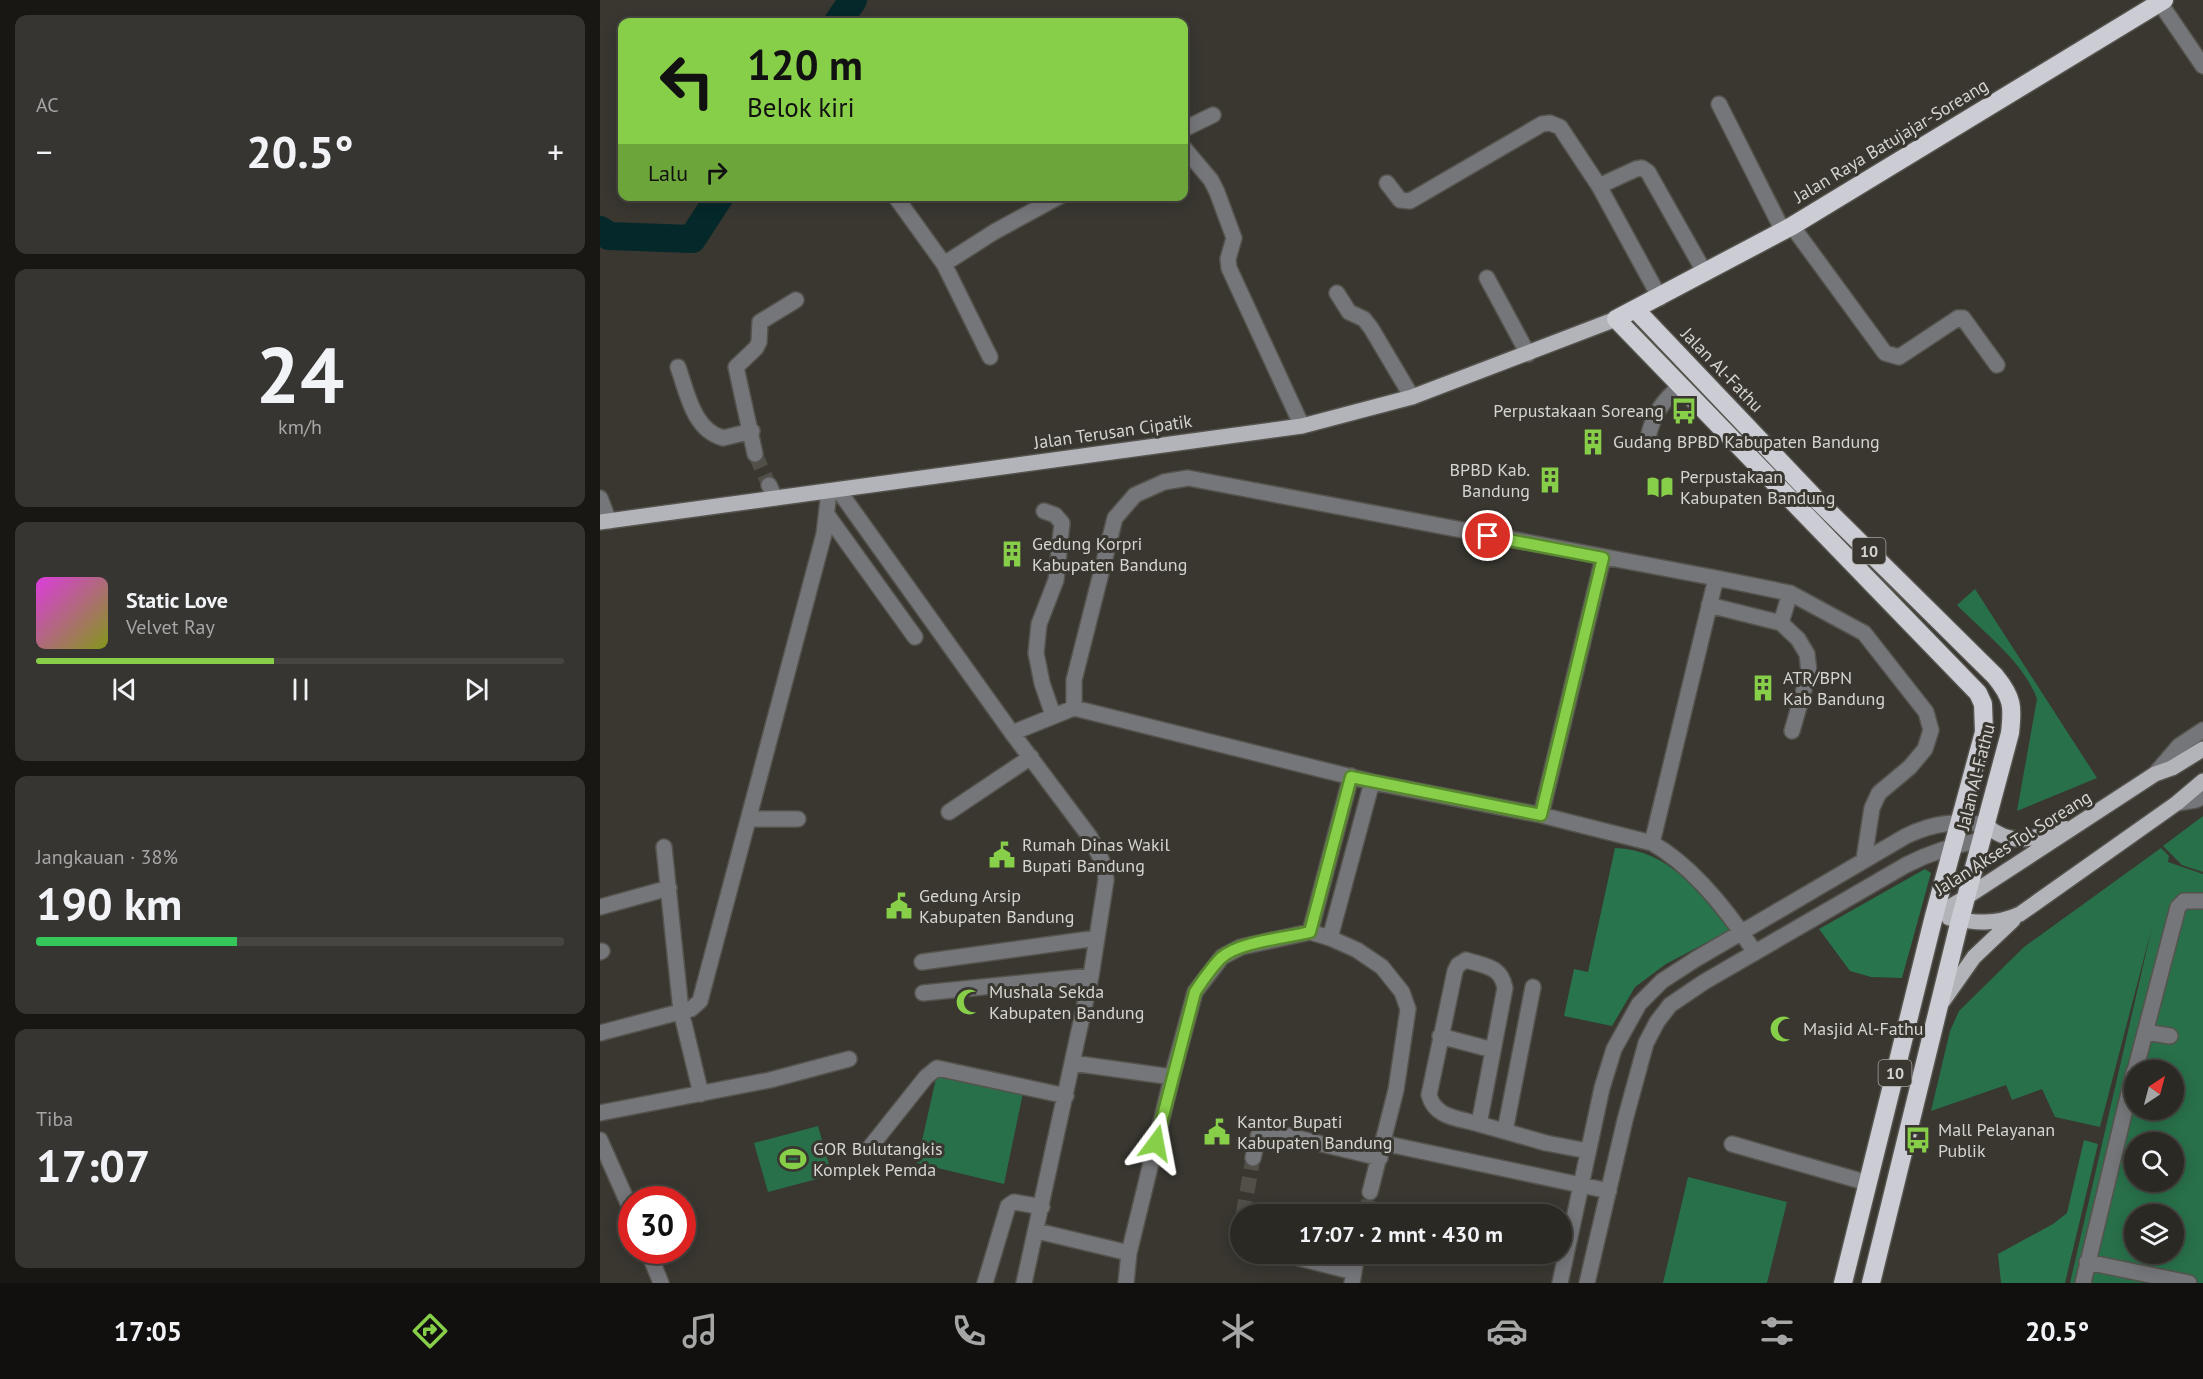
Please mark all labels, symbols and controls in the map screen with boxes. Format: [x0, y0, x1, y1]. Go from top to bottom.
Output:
text: 120 m [747, 37, 863, 92]
icon: left [648, 42, 726, 120]
street label: Jalan Raya Batujajar-Soreang [1788, 73, 1992, 208]
text: Belok kiri [747, 90, 855, 124]
text: AC [36, 92, 59, 118]
text: 20.5° [246, 122, 354, 180]
text: − [36, 130, 53, 173]
text: + [547, 130, 564, 173]
icon: right [700, 156, 733, 189]
text: Lalu [648, 159, 688, 187]
street label: Jalan Al-Fathu [1676, 322, 1768, 417]
text: 24 [256, 324, 344, 425]
bus stop icon: Perpustakaan Soreang [1669, 396, 1699, 426]
place label: Perpustakaan Soreang [1493, 399, 1664, 422]
street label: Jalan Terusan Cipatik [1031, 409, 1194, 454]
text: km/h [278, 414, 322, 440]
building icon: Gudang BPBD Kabupaten Bandung [1578, 427, 1608, 457]
place label: Gudang BPBD Kabupaten Bandung [1613, 430, 1880, 453]
place label: BPBD Kab. Bandung [1450, 458, 1530, 502]
building icon: BPBD Kab. Bandung [1535, 465, 1565, 495]
place label: Perpustakaan Kabupaten Bandung [1680, 465, 1835, 509]
library icon: Perpustakaan Kabupaten Bandung [1645, 472, 1675, 502]
pin [1462, 510, 1513, 561]
icon: arrive [1471, 519, 1504, 552]
place label: Gedung Korpri Kabupaten Bandung [1032, 532, 1187, 576]
road number: 10 [1852, 538, 1886, 564]
building icon: Gedung Korpri Kabupaten Bandung [997, 539, 1027, 569]
text: Static Love [126, 586, 228, 614]
text: Velvet Ray [126, 614, 215, 640]
place label: ATR/BPN Kab Bandung [1783, 666, 1885, 710]
icon: previous [108, 673, 141, 706]
icon: pause [284, 673, 317, 706]
icon: next [460, 673, 493, 706]
building icon: ATR/BPN Kab Bandung [1748, 673, 1778, 703]
street label: Jalan Al-Fathu [1951, 721, 2000, 833]
street label: Jalan Akses Tol Soreang [1929, 785, 2095, 901]
place label: Rumah Dinas Wakil Bupati Bandung [1022, 833, 1170, 877]
public building icon: Rumah Dinas Wakil Bupati Bandung [987, 840, 1017, 870]
text: Jangkauan · 38% [36, 844, 178, 870]
text: 190 km [36, 874, 182, 932]
place label: Gedung Arsip Kabupaten Bandung [919, 884, 1074, 928]
public building icon: Gedung Arsip Kabupaten Bandung [884, 891, 914, 921]
place label: Mushala Sekda Kabupaten Bandung [989, 980, 1144, 1024]
mosque icon: Mushala Sekda Kabupaten Bandung [954, 987, 984, 1017]
mosque icon: Masjid Al-Fathu [1768, 1014, 1798, 1044]
place label: Masjid Al-Fathu [1803, 1017, 1923, 1040]
road number: 10 [1878, 1060, 1912, 1086]
north arrow [2124, 1060, 2184, 1120]
map controls [2124, 1060, 2184, 1264]
text: Tiba [36, 1106, 73, 1132]
place label: Kantor Bupati Kabupaten Bandung [1237, 1110, 1392, 1154]
position arrow [1124, 1111, 1188, 1175]
public building icon: Kantor Bupati Kabupaten Bandung [1202, 1117, 1232, 1147]
place label: Mall Pelayanan Publik [1938, 1118, 2055, 1162]
bus stop icon: Mall Pelayanan Publik [1903, 1125, 1933, 1155]
button: search [2124, 1132, 2184, 1192]
text: 17:07 [36, 1136, 150, 1194]
place label: GOR Bulutangkis Komplek Pemda [813, 1137, 943, 1181]
sports icon: GOR Bulutangkis Komplek Pemda [778, 1144, 808, 1174]
speed limit sign: 30 [618, 1186, 696, 1264]
button: layers [2124, 1204, 2184, 1264]
text: 17:07 · 2 mnt · 430 m [1299, 1220, 1503, 1248]
icon: directions [409, 1310, 451, 1352]
icon: music [679, 1310, 721, 1352]
icon: phone [948, 1310, 990, 1352]
icon: climate [1217, 1310, 1259, 1352]
icon: car [1486, 1310, 1528, 1352]
icon: filters [1756, 1310, 1798, 1352]
text: 17:05 [114, 1314, 182, 1348]
text: 20.5° [2025, 1314, 2089, 1348]

